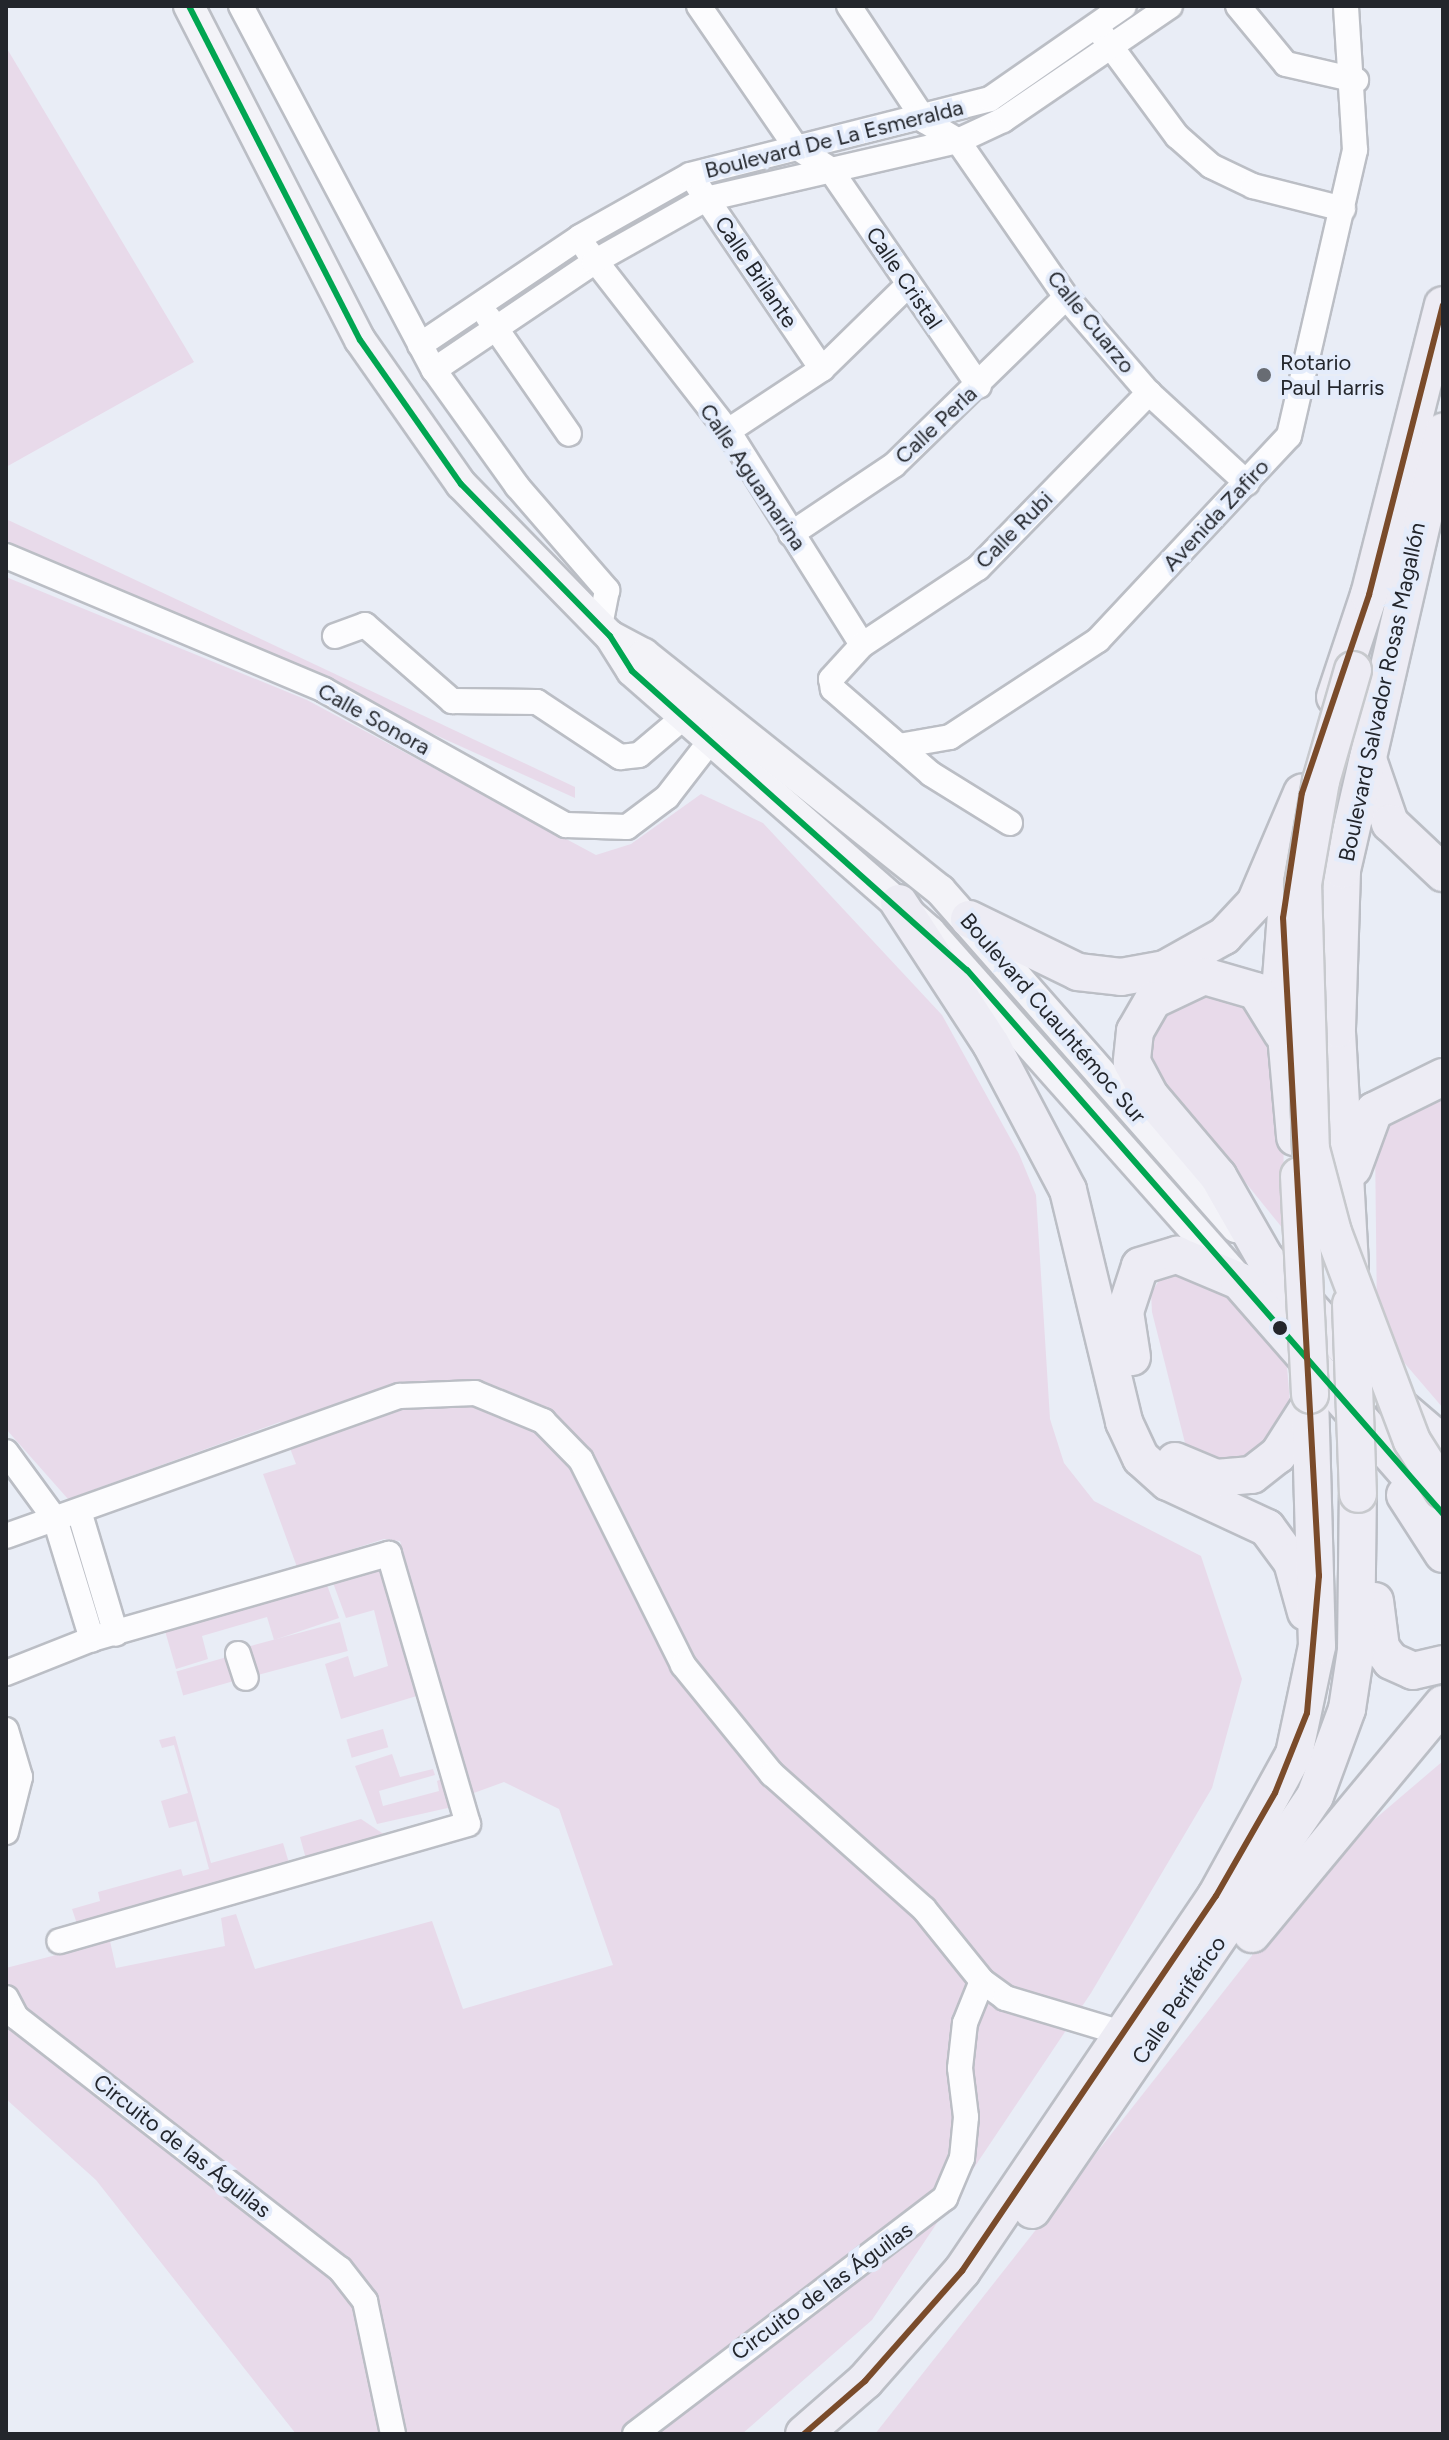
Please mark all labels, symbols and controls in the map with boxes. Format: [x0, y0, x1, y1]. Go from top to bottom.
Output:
street label: Boulevard De La Esmeralda [702, 94, 966, 184]
street label: Calle Brilante [709, 211, 803, 333]
street label: Calle Cristal [860, 222, 948, 334]
street label: Calle Cuarzo [1042, 265, 1140, 379]
place label: Rotario Paul Harris [1280, 349, 1384, 400]
marker: Rotario Paul Harris [1255, 366, 1273, 384]
street label: Calle Perla [890, 380, 982, 470]
street label: Calle Aguamarina [694, 399, 812, 555]
street label: Avenida Zafiro [1157, 454, 1275, 576]
street label: Calle Rubi [970, 486, 1058, 574]
street label: Boulevard Salvador Rosas Magallón [1333, 520, 1431, 864]
street label: Calle Sonora [313, 677, 435, 761]
street label: Boulevard Cuauhtémoc Sur [955, 908, 1151, 1128]
unlabelled marker [1272, 1320, 1288, 1336]
street label: Calle Periférico [1127, 1931, 1231, 2069]
street label: Circuito de las Águilas [88, 2069, 276, 2223]
street label: Circuito de las Águilas [726, 2216, 918, 2366]

